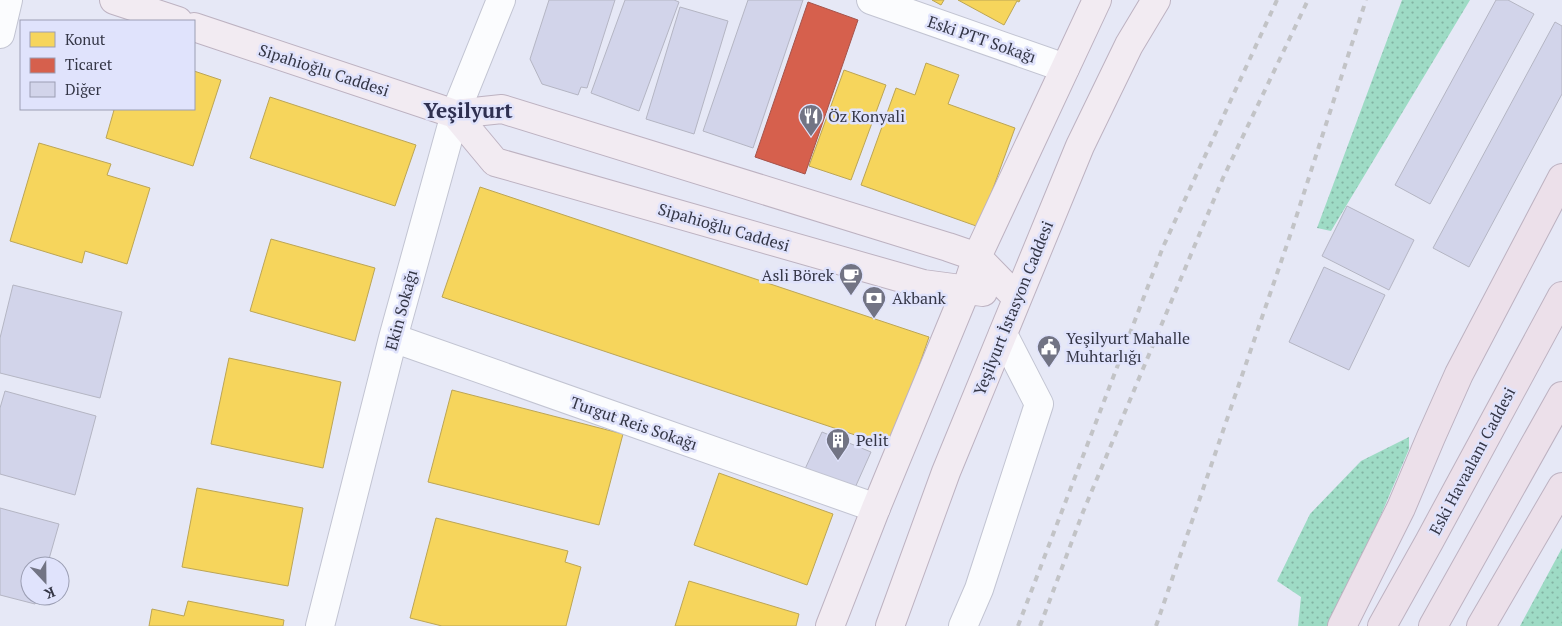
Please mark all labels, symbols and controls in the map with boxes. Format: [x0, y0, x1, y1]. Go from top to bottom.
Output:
street label: Eski PTT Sokağı [925, 10, 1039, 68]
legend [20, 20, 195, 110]
text: Konut [65, 29, 106, 49]
street label: Sipahioğlu Caddesi [256, 39, 392, 102]
text: Ticaret [65, 54, 113, 74]
text: Diğer [65, 79, 102, 99]
district label: Yeşilyurt [423, 96, 513, 124]
restaurant icon: Öz Konyali [798, 103, 824, 137]
place label: Öz Konyali [828, 105, 905, 127]
street label: Sipahioğlu Caddesi [656, 198, 792, 256]
street label: Yeşilyurt İstasyon Caddesi [968, 217, 1058, 399]
cafe icon: Asli Börek [838, 262, 864, 296]
place label: Asli Börek [761, 264, 835, 286]
street label: Ekin Sokağı [380, 267, 422, 353]
bank icon: Akbank [861, 285, 887, 319]
place label: Akbank [892, 287, 946, 309]
place label: Yeşilyurt Mahalle Muhtarlığı [1066, 327, 1190, 367]
public building icon: Yeşilyurt Mahalle Muhtarlığı [1036, 334, 1062, 368]
street label: Eski Havaalanı Caddesi [1424, 383, 1520, 539]
street label: Turgut Reis Sokağı [568, 391, 701, 455]
building icon: Pelit [825, 427, 851, 461]
place label: Pelit [856, 429, 889, 451]
north arrow [20, 556, 70, 606]
text: K [42, 583, 58, 604]

